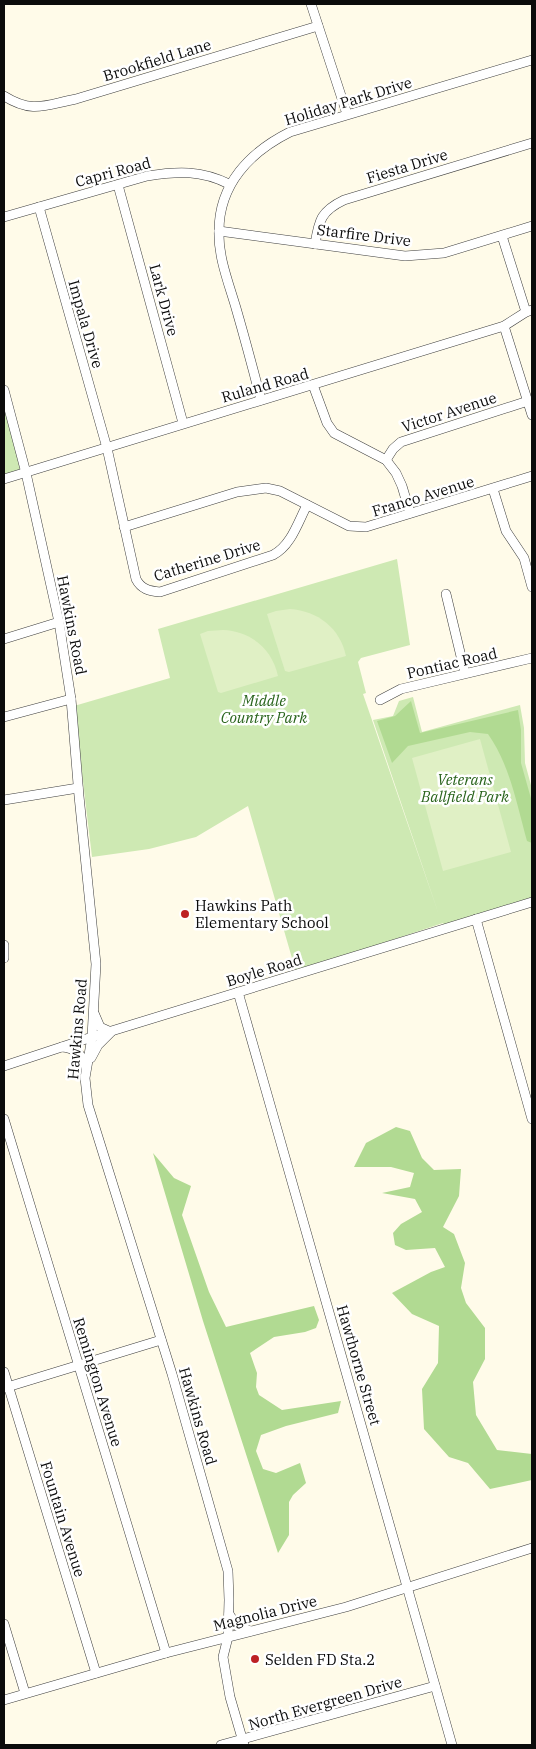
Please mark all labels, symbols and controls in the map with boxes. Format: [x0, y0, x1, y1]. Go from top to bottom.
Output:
street label: Brookfield Lane [101, 35, 213, 85]
street label: Holiday Park Drive [282, 73, 414, 129]
street label: Fiesta Drive [364, 145, 450, 187]
street label: Capri Road [73, 153, 153, 191]
street label: Starfire Drive [316, 220, 412, 250]
street label: Lark Drive [145, 262, 183, 338]
street label: Impala Drive [64, 278, 108, 370]
street label: Ruland Road [219, 363, 311, 407]
street label: Victor Avenue [399, 388, 499, 436]
street label: Franco Avenue [370, 471, 476, 521]
street label: Catherine Drive [151, 535, 263, 585]
street label: Hawkins Road [53, 574, 91, 676]
street label: Pontiac Road [405, 643, 499, 683]
park label: Middle Country Park [221, 691, 307, 727]
park label: Veterans Ballfield Park [420, 770, 509, 806]
place label: Hawkins Path Elementary School [195, 896, 329, 932]
marker: Hawkins Path Elementary School [179, 908, 191, 920]
street label: Boyle Road [224, 949, 304, 991]
street label: Hawkins Road [63, 978, 91, 1080]
street label: Hawthorne Street [333, 1303, 385, 1427]
street label: Remington Avenue [69, 1315, 127, 1449]
street label: Hawkins Road [175, 1365, 221, 1467]
street label: Fountain Avenue [36, 1459, 90, 1579]
street label: Magnolia Drive [211, 1591, 319, 1635]
place label: Selden FD Sta.2 [265, 1650, 375, 1669]
marker: Selden FD Sta.2 [249, 1653, 261, 1665]
street label: North Evergreen Drive [246, 1672, 404, 1734]

